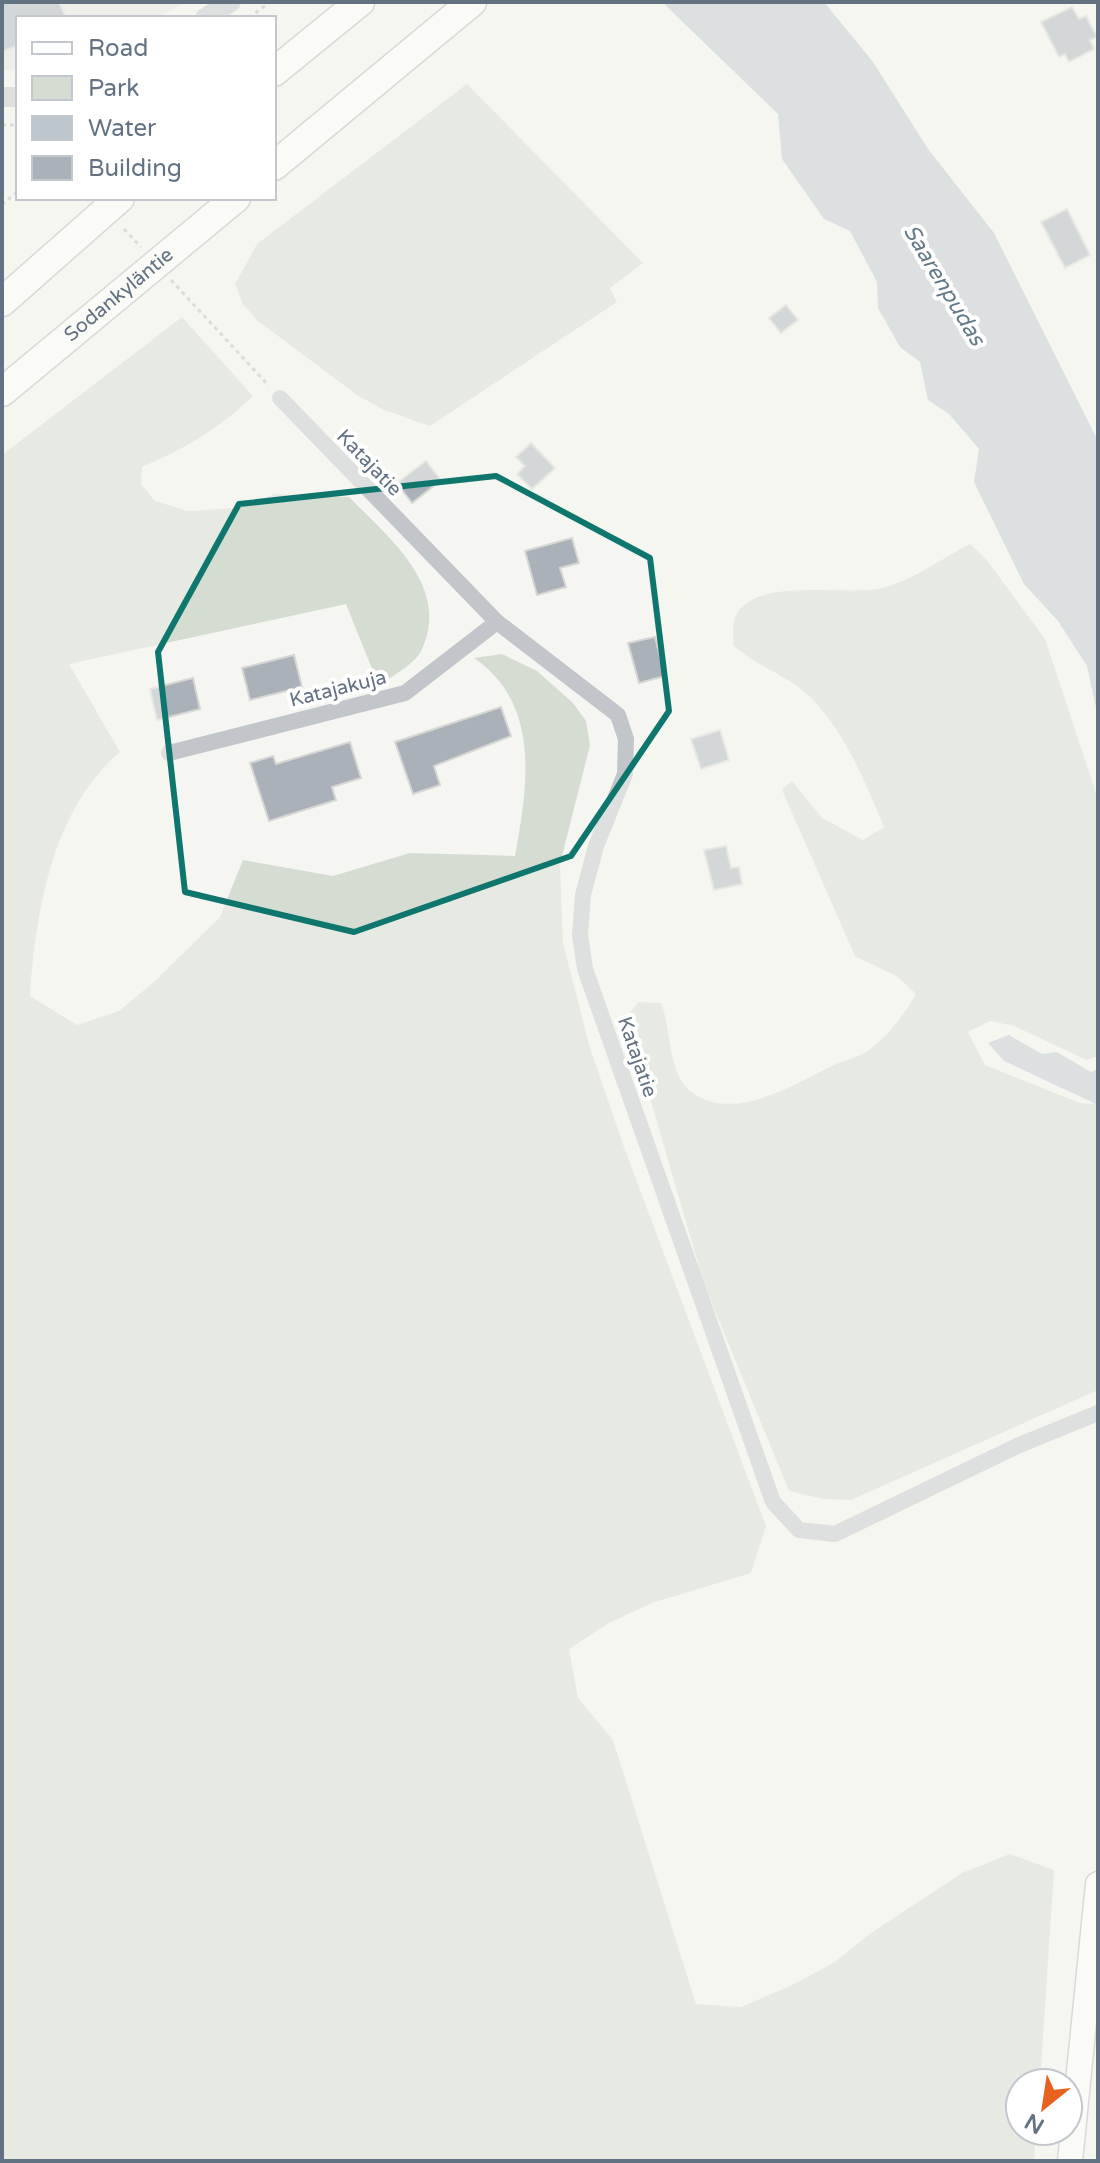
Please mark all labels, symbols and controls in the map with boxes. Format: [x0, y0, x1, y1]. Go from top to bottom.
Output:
legend [16, 16, 276, 200]
text: Road [88, 34, 148, 63]
text: Park [88, 74, 139, 103]
text: Water [88, 114, 157, 143]
text: Building [88, 154, 182, 183]
water label: Saarenpudas [898, 220, 991, 351]
street label: Sodankyläntie [60, 243, 178, 347]
street label: Katajatie [331, 425, 407, 501]
street label: Katajakuja [287, 665, 389, 713]
street label: Katajatie [612, 1014, 662, 1100]
north arrow [1004, 2067, 1084, 2147]
text: N [1020, 2108, 1049, 2139]

